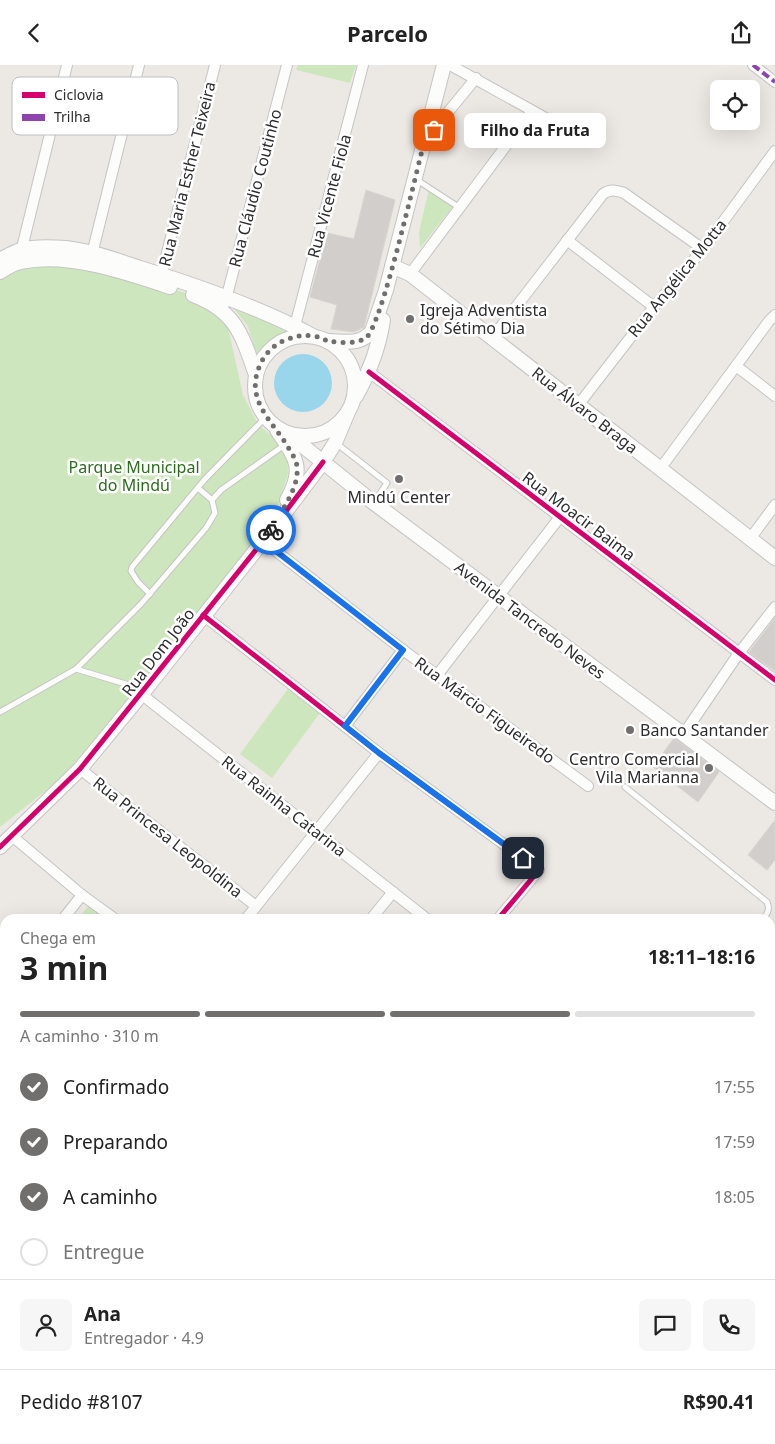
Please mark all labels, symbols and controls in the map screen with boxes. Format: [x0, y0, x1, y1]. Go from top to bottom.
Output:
text: Parcelo [347, 18, 428, 48]
icon: back [20, 19, 48, 47]
icon: share [727, 19, 755, 47]
legend [12, 77, 178, 135]
street label: Rua Maria Esther Teixeira [153, 79, 221, 269]
map controls [710, 80, 760, 130]
button: locate [710, 80, 760, 130]
text: Ciclovia [54, 85, 104, 104]
street label: Rua Cláudio Coutinho [223, 106, 287, 270]
text: Trilha [54, 107, 91, 126]
pin [413, 109, 455, 151]
callout: Filho da Fruta [464, 113, 606, 147]
icon: bag [420, 116, 448, 144]
text: Filho da Fruta [480, 119, 590, 141]
street label: Rua Vicente Fiola [302, 132, 356, 260]
street label: Rua Angélica Motta [623, 214, 731, 342]
place label: Igreja Adventista do Sétimo Dia [420, 299, 547, 339]
marker: Igreja Adventista do Sétimo Dia [404, 313, 416, 325]
street label: Rua Álvaro Braga [527, 362, 643, 458]
park label: Parque Municipal do Mindú [68, 456, 200, 496]
street label: Rua Moacir Baima [518, 466, 640, 566]
marker: Mindú Center [393, 473, 405, 485]
place label: Mindú Center [348, 486, 451, 508]
courier [246, 505, 296, 555]
icon: bike [257, 516, 285, 544]
street label: Avenida Tancredo Neves [450, 556, 610, 684]
street label: Rua Dom João [117, 603, 199, 701]
street label: Rua Márcio Figueiredo [410, 652, 560, 768]
place label: Banco Santander [640, 719, 769, 741]
marker: Banco Santander [624, 724, 636, 736]
place label: Centro Comercial Vila Marianna [569, 748, 699, 788]
street label: Rua Rainha Catarina [217, 750, 351, 862]
marker: Centro Comercial Vila Marianna [703, 762, 715, 774]
street label: Rua Princesa Leopoldina [89, 772, 247, 902]
pin [502, 837, 544, 879]
icon: home [509, 844, 537, 872]
text: Chega em [20, 927, 96, 949]
text: 18:11–18:16 [648, 944, 755, 970]
text: 3 min [20, 946, 108, 989]
text: A caminho · 310 m [20, 1025, 159, 1047]
icon: check [20, 1073, 48, 1101]
text: Confirmado [63, 1074, 169, 1100]
text: 17:55 [714, 1076, 755, 1098]
icon: check [20, 1128, 48, 1156]
text: Preparando [63, 1129, 168, 1155]
text: 17:59 [714, 1131, 755, 1153]
icon: check [20, 1183, 48, 1211]
text: A caminho [63, 1184, 158, 1210]
text: 18:05 [714, 1186, 755, 1208]
text: Entregue [63, 1239, 145, 1265]
button: person [20, 1299, 72, 1351]
button: chat [639, 1299, 691, 1351]
button: phone [703, 1299, 755, 1351]
text: Ana [84, 1301, 121, 1327]
text: Entregador · 4.9 [84, 1327, 204, 1349]
text: Pedido #8107 [20, 1389, 143, 1415]
text: R$90.41 [683, 1389, 755, 1415]

